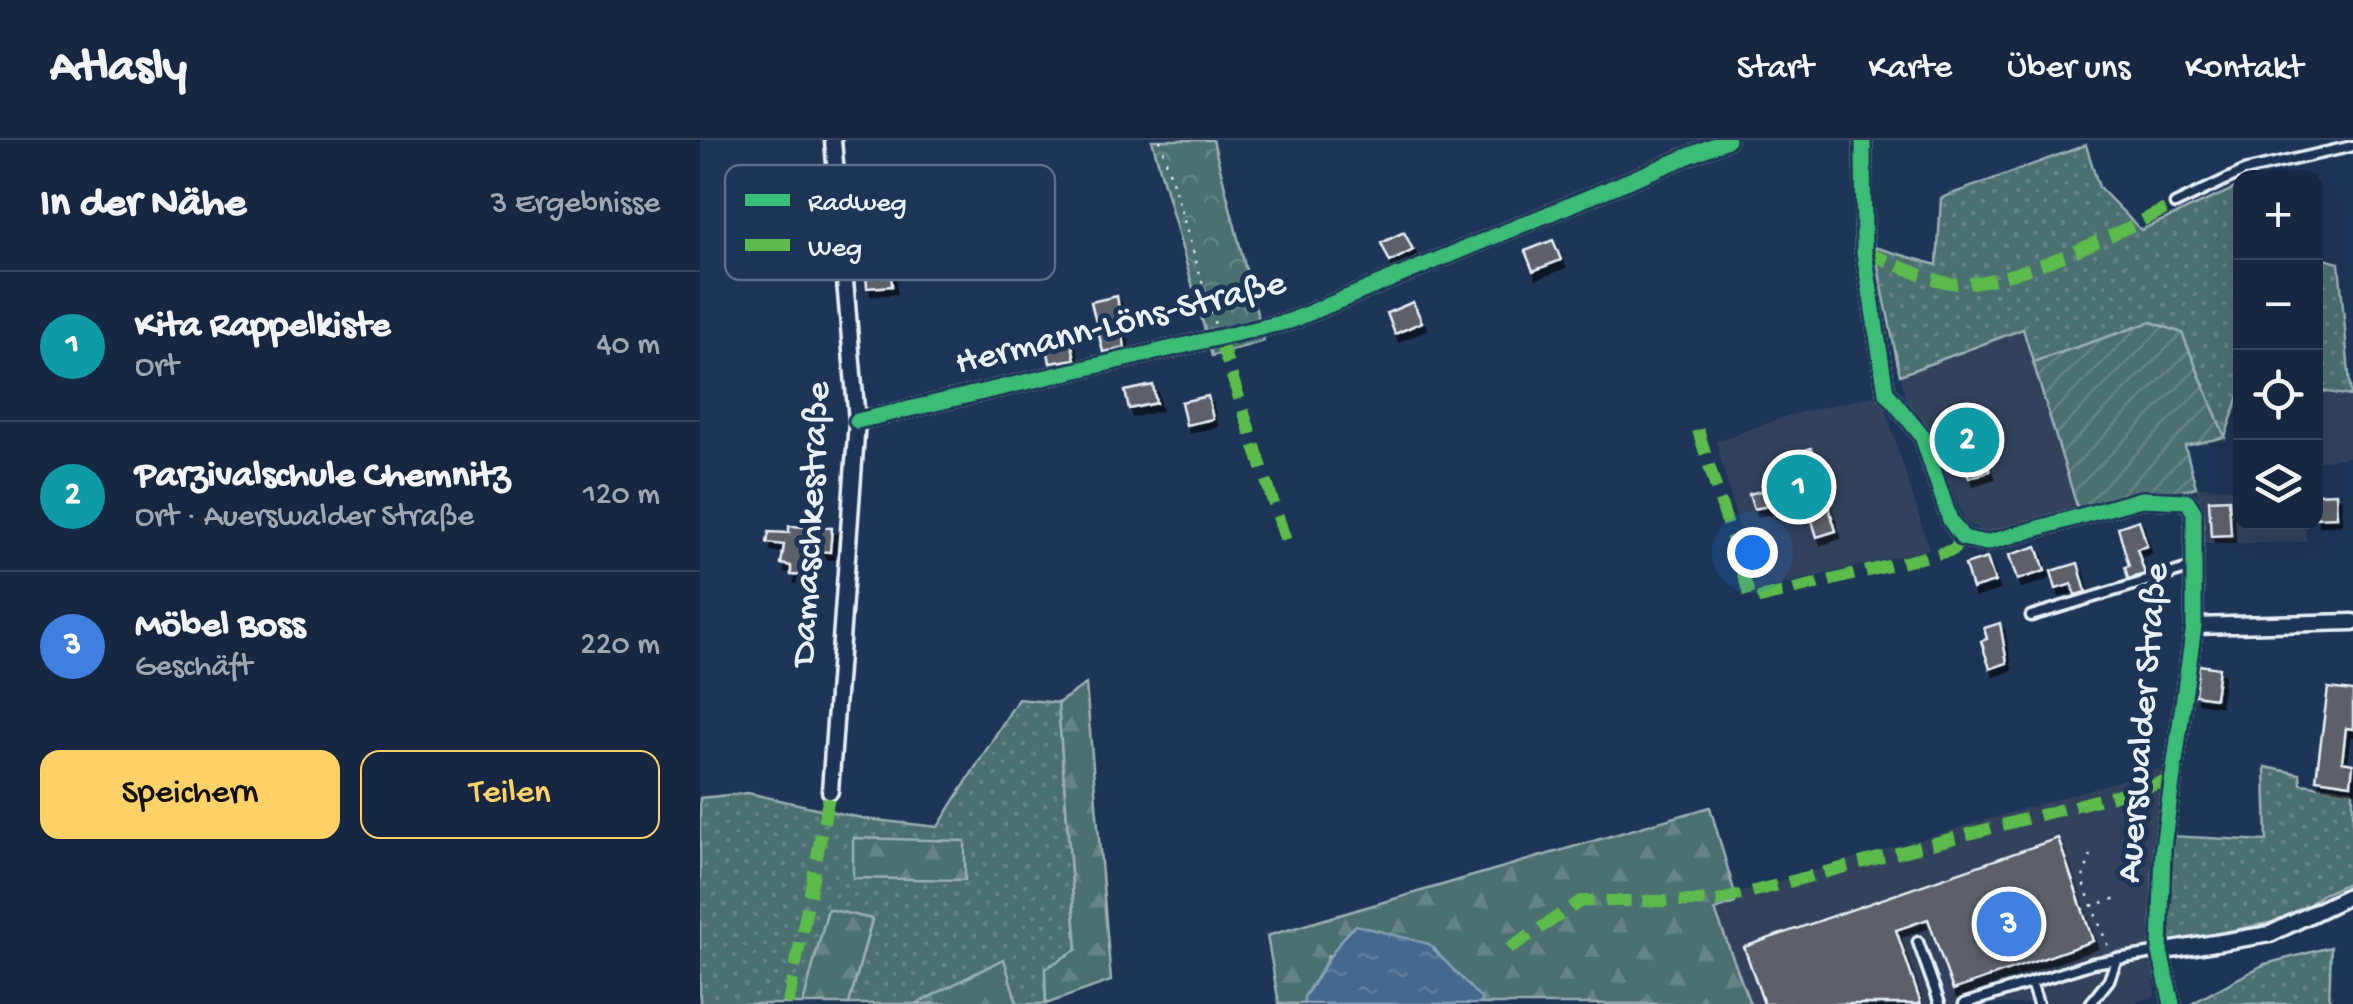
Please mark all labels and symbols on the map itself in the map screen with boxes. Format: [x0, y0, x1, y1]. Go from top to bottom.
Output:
legend [725, 165, 1055, 280]
text: Radweg [808, 188, 907, 221]
text: Weg [808, 233, 862, 266]
street label: Hermann-Löns-Straße [951, 263, 1291, 387]
street label: Damaschkestraße [783, 380, 842, 670]
pin: 2 [1934, 402, 2000, 478]
pin: 1 [1766, 450, 1832, 524]
your location [1727, 527, 1778, 578]
street label: Auerswalder Straße [2109, 561, 2181, 885]
pin: 3 [1976, 886, 2042, 962]

